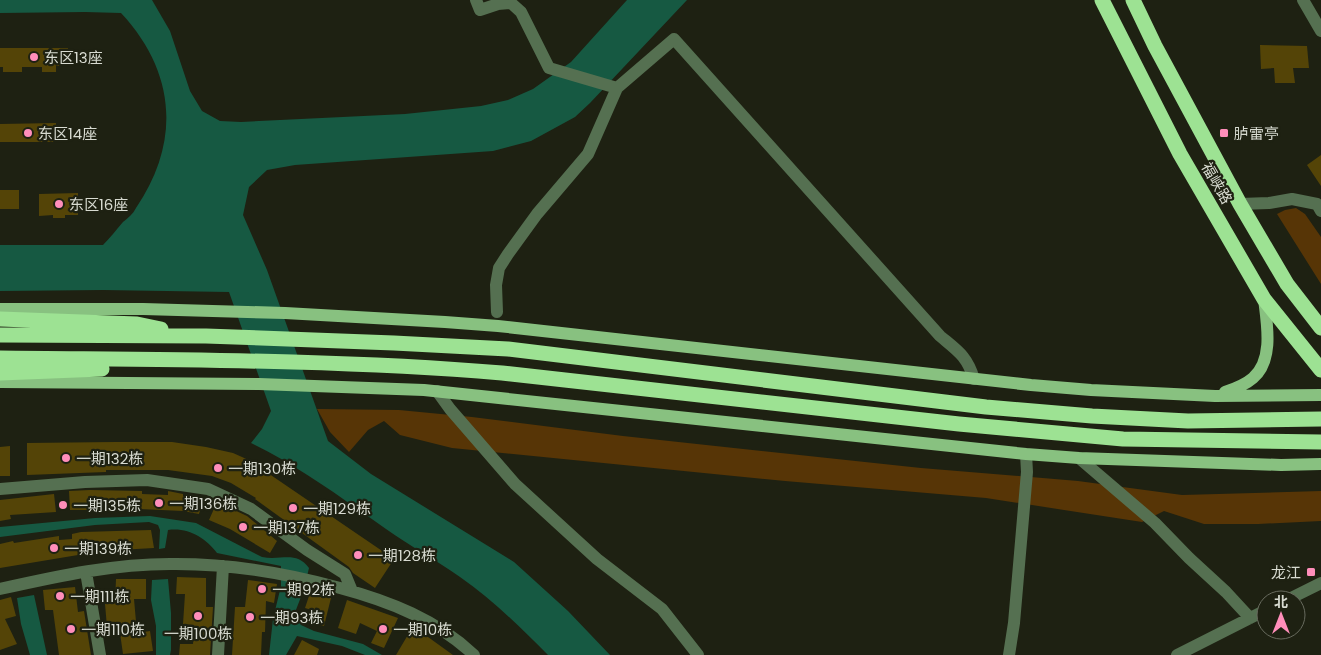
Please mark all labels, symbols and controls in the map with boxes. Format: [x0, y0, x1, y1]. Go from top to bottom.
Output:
place label: 东区13座 [44, 47, 103, 68]
marker: 东区13座 [28, 51, 40, 63]
place label: 东区14座 [38, 123, 97, 144]
place label: 胪雷亭 [1234, 123, 1279, 144]
marker: 东区14座 [22, 127, 34, 139]
marker: 胪雷亭 [1218, 127, 1230, 139]
street label: 福峡路 [1197, 158, 1237, 208]
place label: 东区16座 [69, 194, 128, 215]
marker: 东区16座 [53, 198, 65, 210]
place label: 一期132栋 [76, 448, 143, 469]
marker: 一期132栋 [60, 452, 72, 464]
place label: 一期130栋 [228, 458, 296, 479]
marker: 一期130栋 [212, 462, 224, 474]
place label: 一期136栋 [169, 493, 237, 514]
place label: 一期135栋 [73, 495, 141, 516]
marker: 一期136栋 [153, 497, 165, 509]
place label: 一期129栋 [303, 498, 371, 519]
marker: 一期135栋 [57, 499, 69, 511]
marker: 一期129栋 [287, 502, 299, 514]
place label: 一期137栋 [253, 517, 320, 538]
marker: 一期137栋 [237, 521, 249, 533]
place label: 一期139栋 [64, 538, 132, 559]
marker: 一期139栋 [48, 542, 60, 554]
place label: 一期128栋 [368, 545, 436, 566]
marker: 一期128栋 [352, 549, 364, 561]
place label: 龙江 [1271, 562, 1301, 583]
marker: 龙江 [1305, 566, 1317, 578]
place label: 一期92栋 [272, 579, 335, 600]
marker: 一期92栋 [256, 583, 268, 595]
place label: 一期111栋 [70, 586, 129, 607]
marker: 一期111栋 [54, 590, 66, 602]
north arrow [1256, 590, 1306, 640]
text: 北 [1274, 592, 1288, 612]
place label: 一期93栋 [260, 607, 323, 628]
marker: 一期100栋 [192, 610, 204, 622]
marker: 一期93栋 [244, 611, 256, 623]
place label: 一期110栋 [81, 619, 145, 640]
place label: 一期10栋 [393, 619, 452, 640]
marker: 一期110栋 [65, 623, 77, 635]
place label: 一期100栋 [164, 623, 232, 644]
marker: 一期10栋 [377, 623, 389, 635]

